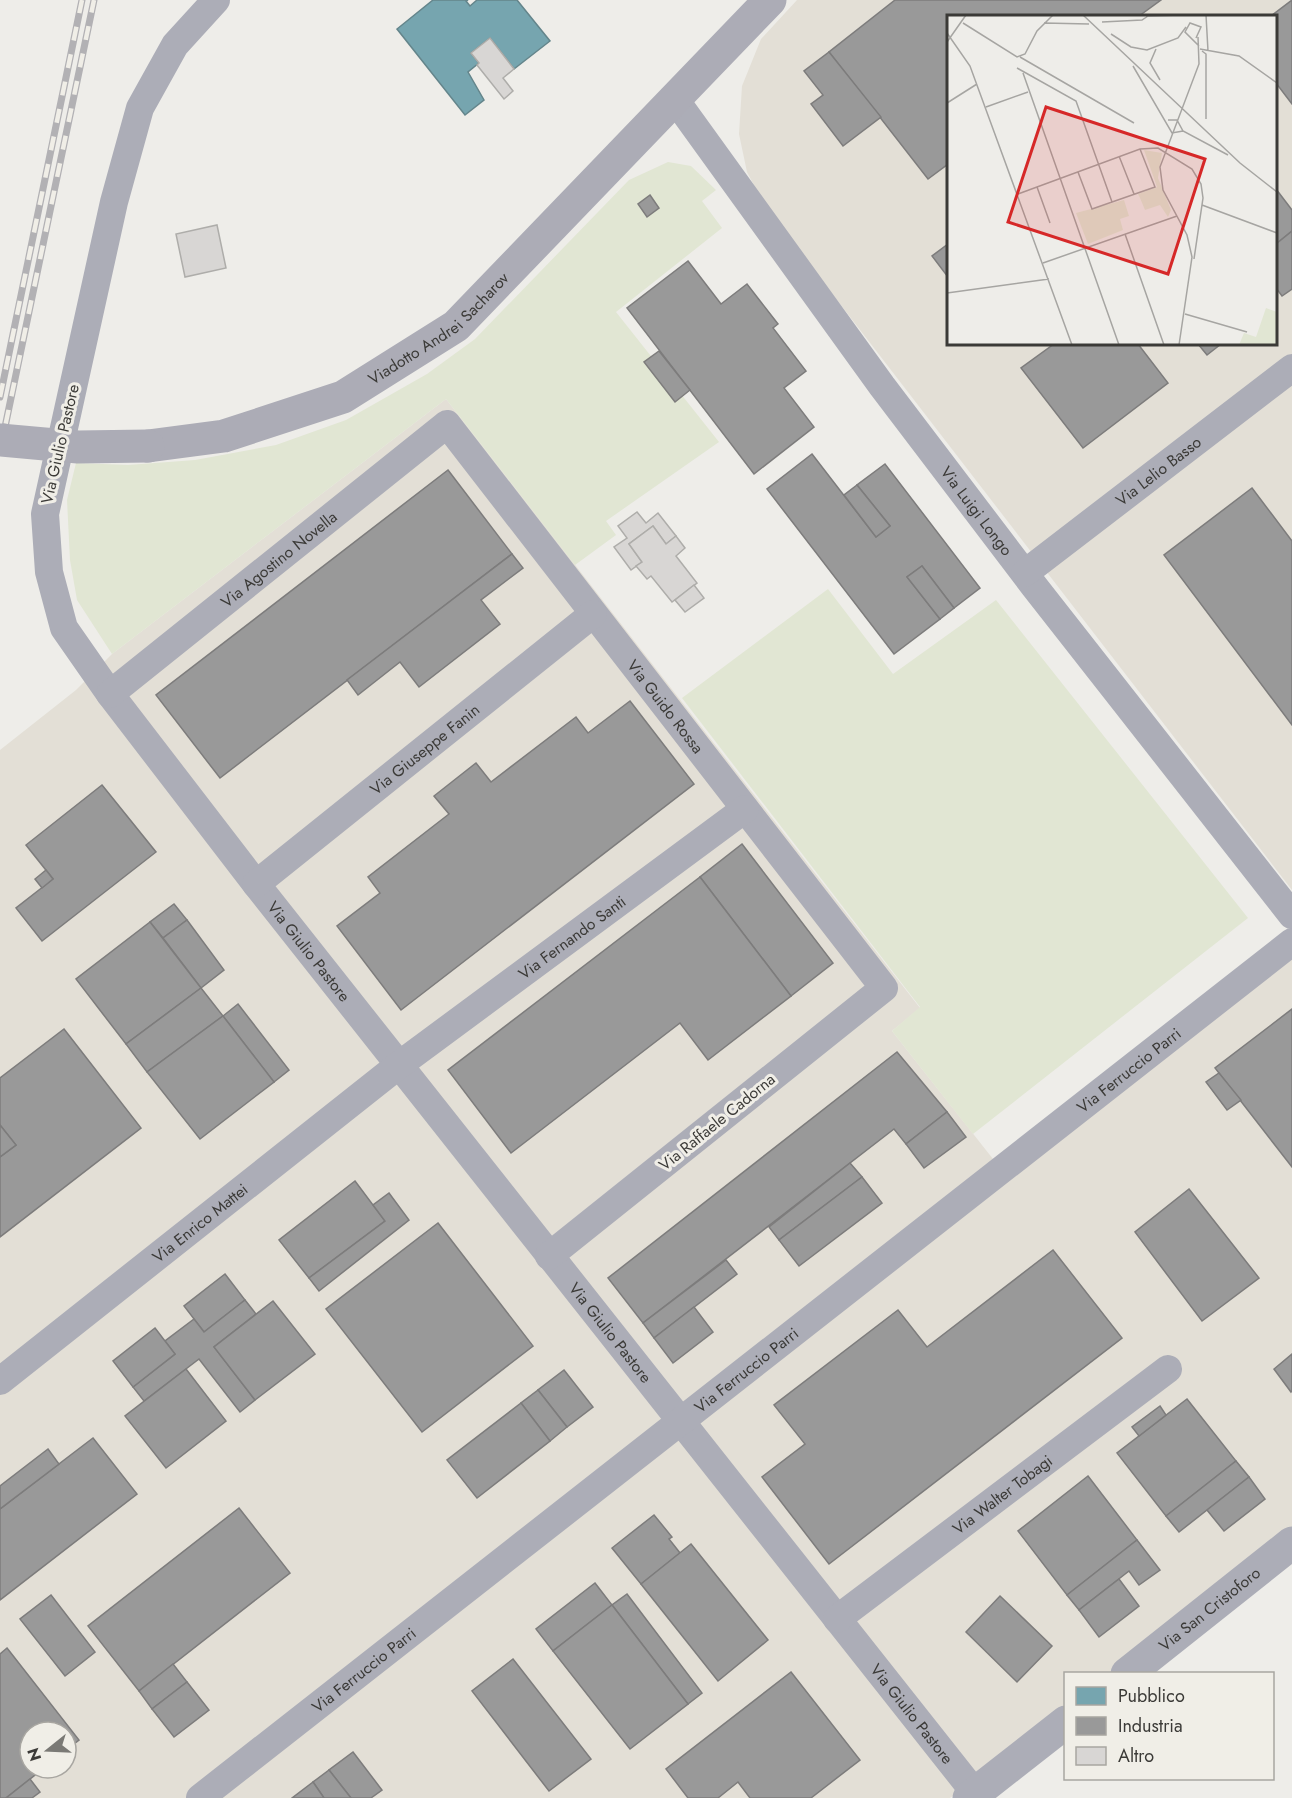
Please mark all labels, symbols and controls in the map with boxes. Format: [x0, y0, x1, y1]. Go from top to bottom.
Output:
inset map [947, 15, 1277, 345]
street label: Viadotto Andrei Sacharov [364, 266, 514, 390]
street label: Via Giulio Pastore [35, 382, 85, 506]
street label: Via Lelio Basso [1111, 430, 1206, 511]
street label: Via Luigi Longo [935, 461, 1019, 561]
street label: Via Agostino Novella [216, 505, 342, 613]
street label: Via Guido Rossa [622, 655, 710, 758]
street label: Via Giuseppe Fanin [365, 698, 484, 800]
street label: Via Fernando Santi [513, 890, 630, 985]
street label: Via Giulio Pastore [262, 896, 356, 1006]
street label: Via Ferruccio Parri [1072, 1022, 1186, 1118]
street label: Via Raffaele Cadorna [654, 1068, 780, 1176]
street label: Via Enrico Mattei [147, 1178, 253, 1268]
street label: Via Giulio Pastore [564, 1277, 658, 1388]
street label: Via Ferruccio Parri [689, 1322, 803, 1418]
street label: Via Walter Tobagi [947, 1449, 1057, 1540]
street label: Via San Cristoforo [1154, 1561, 1265, 1656]
street label: Via Ferruccio Parri [307, 1622, 421, 1718]
street label: Via Giulio Pastore [865, 1659, 959, 1769]
legend [1064, 1672, 1274, 1780]
text: Pubblico [1118, 1683, 1185, 1709]
text: Industria [1118, 1713, 1183, 1739]
north arrow [18, 1720, 78, 1780]
text: Altro [1118, 1743, 1154, 1769]
text: N [21, 1745, 47, 1764]

